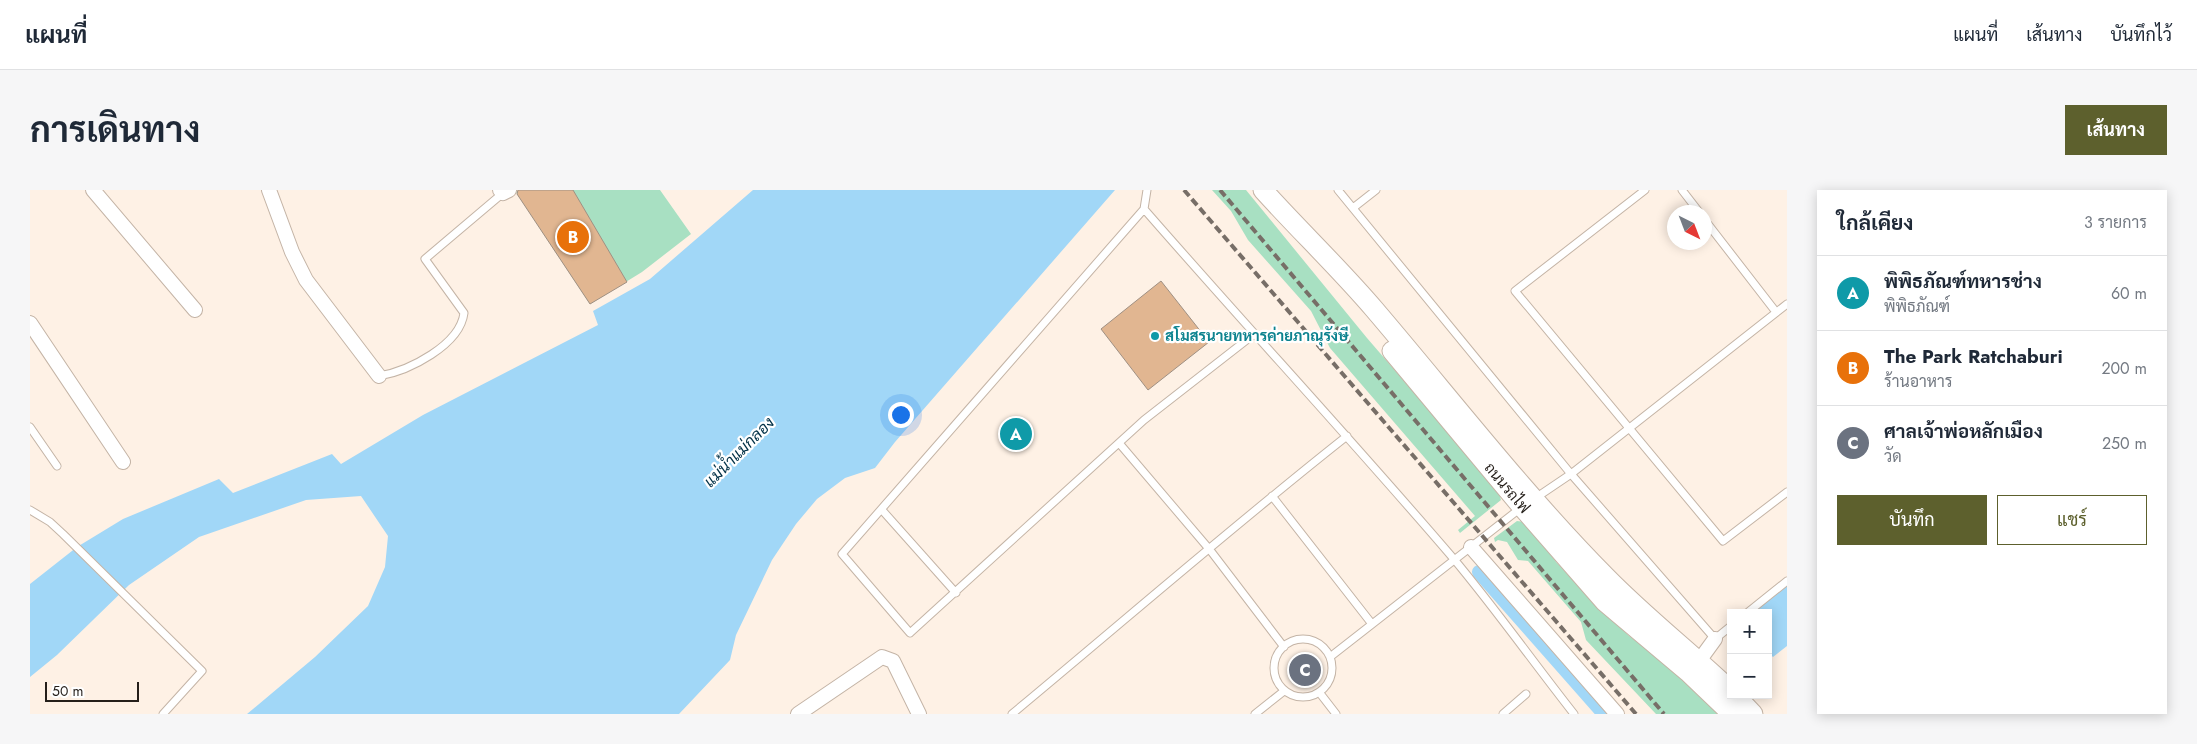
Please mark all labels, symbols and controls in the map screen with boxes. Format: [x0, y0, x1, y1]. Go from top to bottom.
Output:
text: แผนที่ [25, 17, 87, 52]
text: แผนที่ [1953, 22, 1998, 48]
text: เส้นทาง [2026, 22, 2082, 48]
text: บันทึกไว้ [2110, 22, 2172, 48]
text: การเดินทาง [30, 105, 200, 155]
button: เส้นทาง [2065, 105, 2167, 155]
north arrow [1667, 205, 1712, 250]
text: ใกล้เคียง [1837, 208, 1913, 238]
text: 3 รายการ [2084, 211, 2147, 234]
pin: B [557, 218, 589, 256]
text: พิพิธภัณฑ์ทหารช่าง [1884, 268, 2042, 295]
text: A [1847, 282, 1859, 305]
text: 60 m [2111, 282, 2147, 305]
text: พิพิธภัณฑ์ [1884, 295, 1950, 318]
place label: สโมสรนายทหารค่ายภาณุรังษี [1165, 325, 1349, 347]
marker: สโมสรนายทหารค่ายภาณุรังษี [1149, 330, 1161, 342]
text: The Park Ratchaburi [1884, 343, 2063, 370]
text: B [1848, 357, 1858, 380]
text: 200 m [2101, 357, 2147, 380]
text: ร้านอาหาร [1884, 370, 1953, 393]
your location [888, 402, 914, 428]
water label: แม่น้ำแม่กลอง [696, 409, 779, 492]
pin: A [1000, 415, 1032, 453]
text: ศาลเจ้าพ่อหลักเมือง [1884, 418, 2043, 445]
text: C [1847, 432, 1859, 455]
text: 250 m [2102, 432, 2147, 455]
text: วัด [1884, 445, 1902, 468]
street label: ถนนรถไฟ [1479, 458, 1535, 518]
button: บันทึก [1837, 495, 1987, 545]
button: แชร์ [1997, 495, 2147, 545]
map controls [1727, 609, 1772, 699]
button: + [1727, 609, 1772, 654]
pin: C [1289, 651, 1321, 689]
button: − [1727, 654, 1772, 699]
scale bar [45, 679, 139, 702]
text: 50 m [52, 681, 83, 701]

